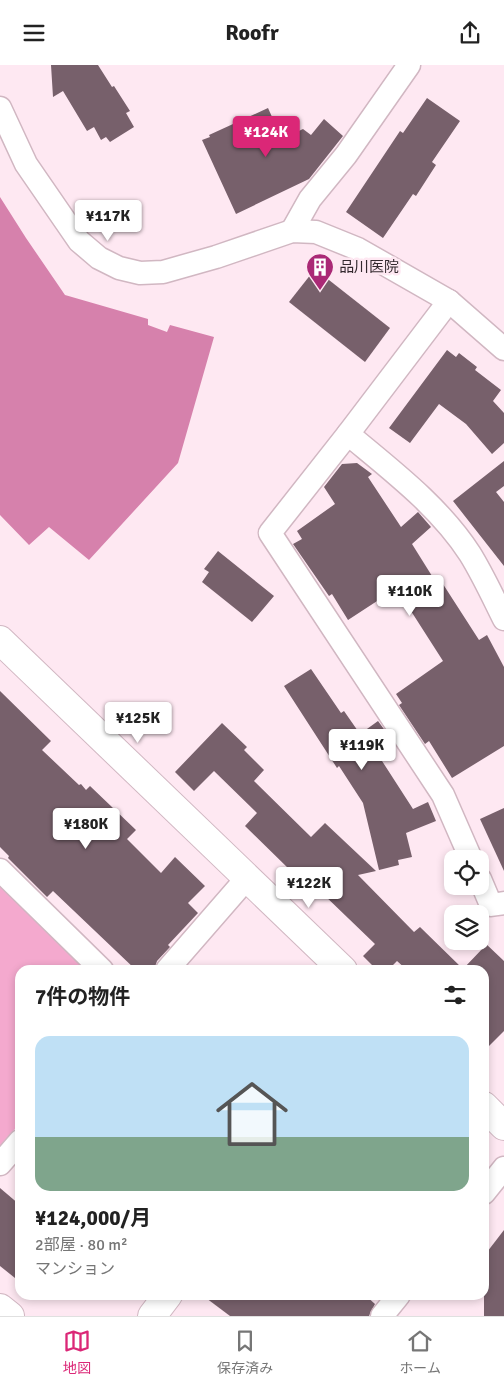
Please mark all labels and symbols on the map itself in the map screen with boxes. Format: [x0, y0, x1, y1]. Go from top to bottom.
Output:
pin: ¥124K [231, 116, 301, 158]
pin: ¥117K [73, 199, 143, 242]
building icon: 品川医院 [305, 252, 335, 291]
place label: 品川医院 [339, 258, 399, 276]
pin: ¥110K [375, 575, 445, 617]
pin: ¥125K [103, 701, 173, 744]
pin: ¥119K [327, 729, 397, 771]
pin: ¥180K [51, 807, 121, 850]
pin: ¥122K [274, 867, 344, 909]

